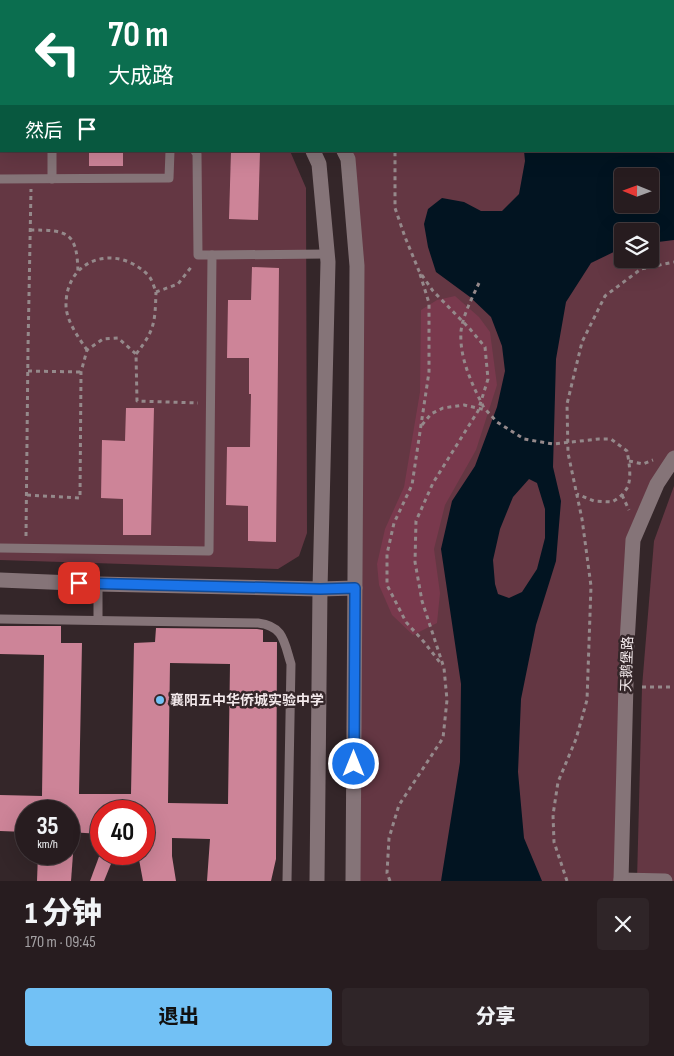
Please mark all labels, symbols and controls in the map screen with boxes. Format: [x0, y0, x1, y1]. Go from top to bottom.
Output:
text: 70 m [108, 14, 168, 57]
icon: left [25, 20, 90, 85]
text: 大成路 [108, 63, 174, 90]
icon: arrive [73, 115, 101, 143]
text: 然后 [25, 120, 63, 143]
north arrow [614, 168, 659, 212]
map controls [614, 168, 659, 268]
button: layers [614, 223, 659, 268]
pin [58, 562, 100, 604]
icon: arrive [65, 569, 93, 597]
street label: 天鹅堡路 [618, 636, 636, 692]
place label: 襄阳五中华侨城实验中学 [170, 692, 324, 709]
marker: 襄阳五中华侨城实验中学 [154, 694, 166, 706]
position arrow [327, 737, 379, 789]
speed limit sign: 40 [90, 800, 155, 865]
text: 35 [36, 811, 59, 842]
text: km/h [37, 837, 58, 852]
text: 1 分钟 [25, 896, 102, 932]
button: close [597, 898, 649, 950]
text: 170 m · 09:45 [25, 933, 96, 952]
button: 退出 [25, 988, 332, 1046]
button: 分享 [342, 988, 649, 1046]

